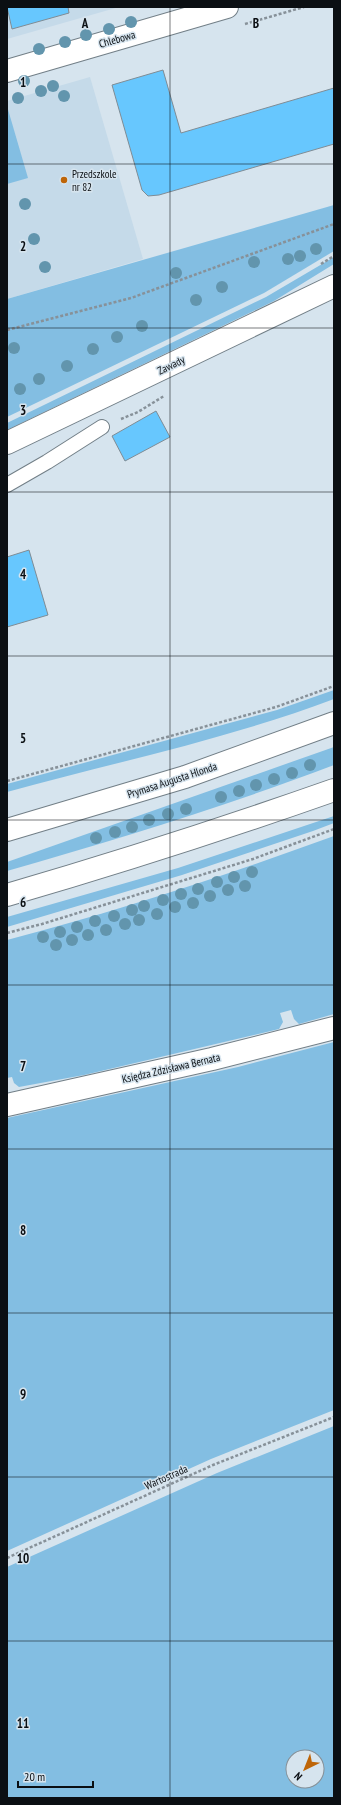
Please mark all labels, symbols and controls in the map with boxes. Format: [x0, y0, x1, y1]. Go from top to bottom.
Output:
text: A [81, 15, 89, 32]
text: B [253, 15, 259, 32]
street label: Chlebowa [97, 27, 137, 51]
text: 1 [20, 74, 26, 91]
place label: Przedszkole nr 82 [72, 167, 117, 194]
marker: Przedszkole nr 82 [59, 175, 69, 185]
text: 2 [20, 238, 26, 255]
street label: Zawady [155, 352, 188, 378]
text: 3 [20, 402, 26, 419]
text: 4 [20, 566, 27, 583]
text: 5 [20, 730, 26, 747]
street label: Prymasa Augusta Hlonda [125, 759, 219, 801]
text: 6 [20, 894, 26, 911]
street label: Księdza Zdzisława Bernata [121, 1050, 221, 1086]
text: 7 [20, 1058, 26, 1075]
text: 8 [20, 1222, 26, 1239]
text: 9 [20, 1386, 26, 1403]
street label: Wartostrada [142, 1461, 190, 1493]
text: 10 [17, 1550, 29, 1567]
text: 11 [17, 1715, 29, 1732]
north arrow [285, 1749, 325, 1789]
scale bar [18, 1763, 93, 1789]
text: 20 m [24, 1769, 45, 1784]
text: N [291, 1769, 305, 1783]

